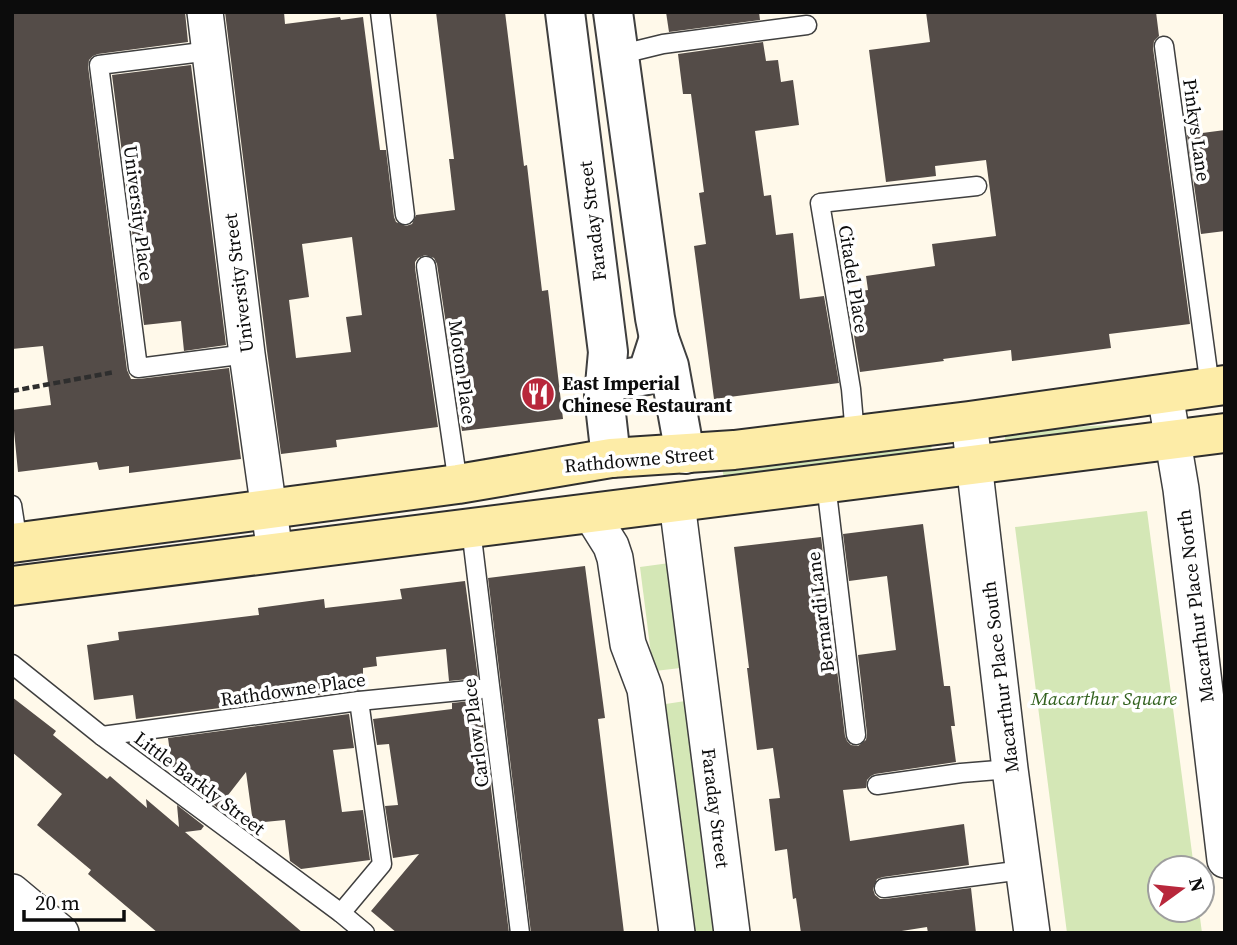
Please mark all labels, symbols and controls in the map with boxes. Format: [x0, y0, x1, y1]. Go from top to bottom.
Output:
street label: Pinkys Lane [1177, 77, 1217, 183]
street label: University Place [118, 144, 160, 282]
street label: Faraday Street [572, 159, 612, 282]
street label: University Street [216, 211, 259, 354]
street label: Citadel Place [833, 223, 875, 335]
street label: Moton Place [443, 318, 483, 426]
place label: East Imperial Chinese Restaurant [562, 370, 732, 418]
restaurant icon: East Imperial Chinese Restaurant [519, 375, 557, 413]
street label: Rathdowne Street [563, 439, 716, 478]
street label: Macarthur Place North [1170, 508, 1220, 704]
street label: Bernardi Lane [800, 550, 840, 674]
street label: Macarthur Place South [975, 580, 1025, 774]
street label: Rathdowne Place [219, 666, 367, 712]
street label: Carlow Place [455, 677, 495, 789]
park label: Macarthur Square [1030, 685, 1177, 711]
street label: Little Barkly Street [129, 725, 271, 841]
street label: Faraday Street [696, 747, 736, 870]
north arrow [1146, 854, 1216, 924]
text: N [1183, 875, 1212, 895]
scale bar [24, 878, 124, 922]
text: 20 m [35, 888, 80, 917]

